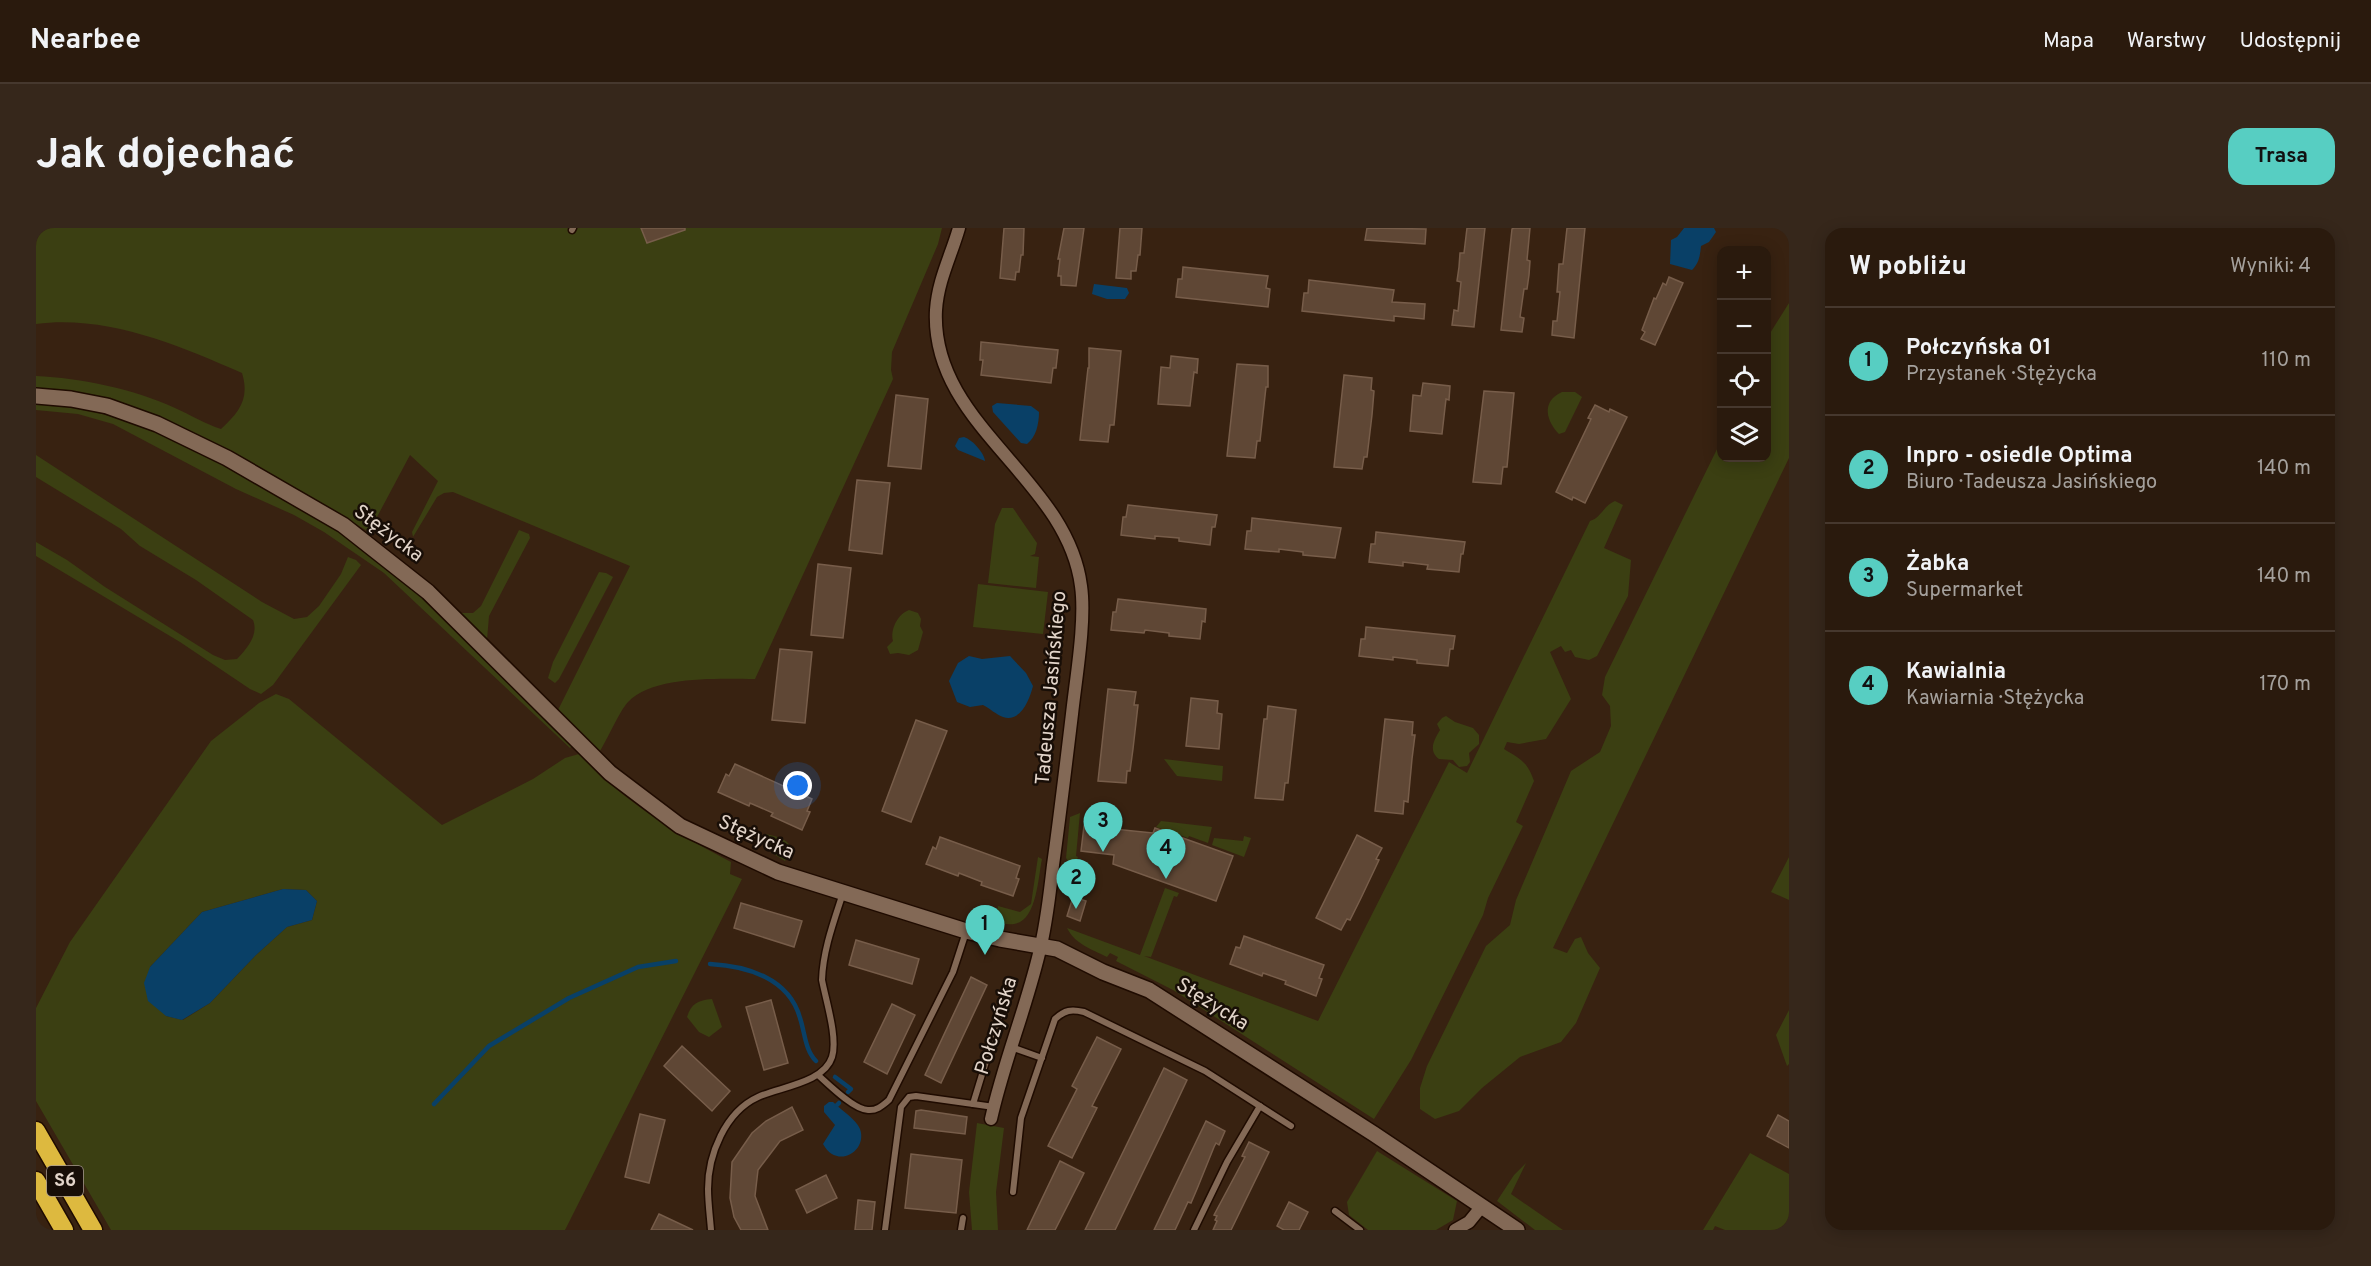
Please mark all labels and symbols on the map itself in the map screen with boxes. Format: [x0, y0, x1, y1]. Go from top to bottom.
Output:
street label: Stężycka [348, 499, 428, 569]
street label: Tadeusza Jasińskiego [1031, 590, 1073, 786]
your location [783, 771, 812, 800]
pin: 3 [1084, 802, 1122, 852]
street label: Stężycka [714, 810, 798, 866]
pin: 4 [1146, 830, 1186, 879]
pin: 2 [1056, 860, 1096, 909]
pin: 1 [966, 906, 1004, 955]
street label: Stężycka [1171, 973, 1253, 1037]
street label: Połczyńska [970, 974, 1024, 1078]
road number: S6 [47, 1166, 83, 1196]

